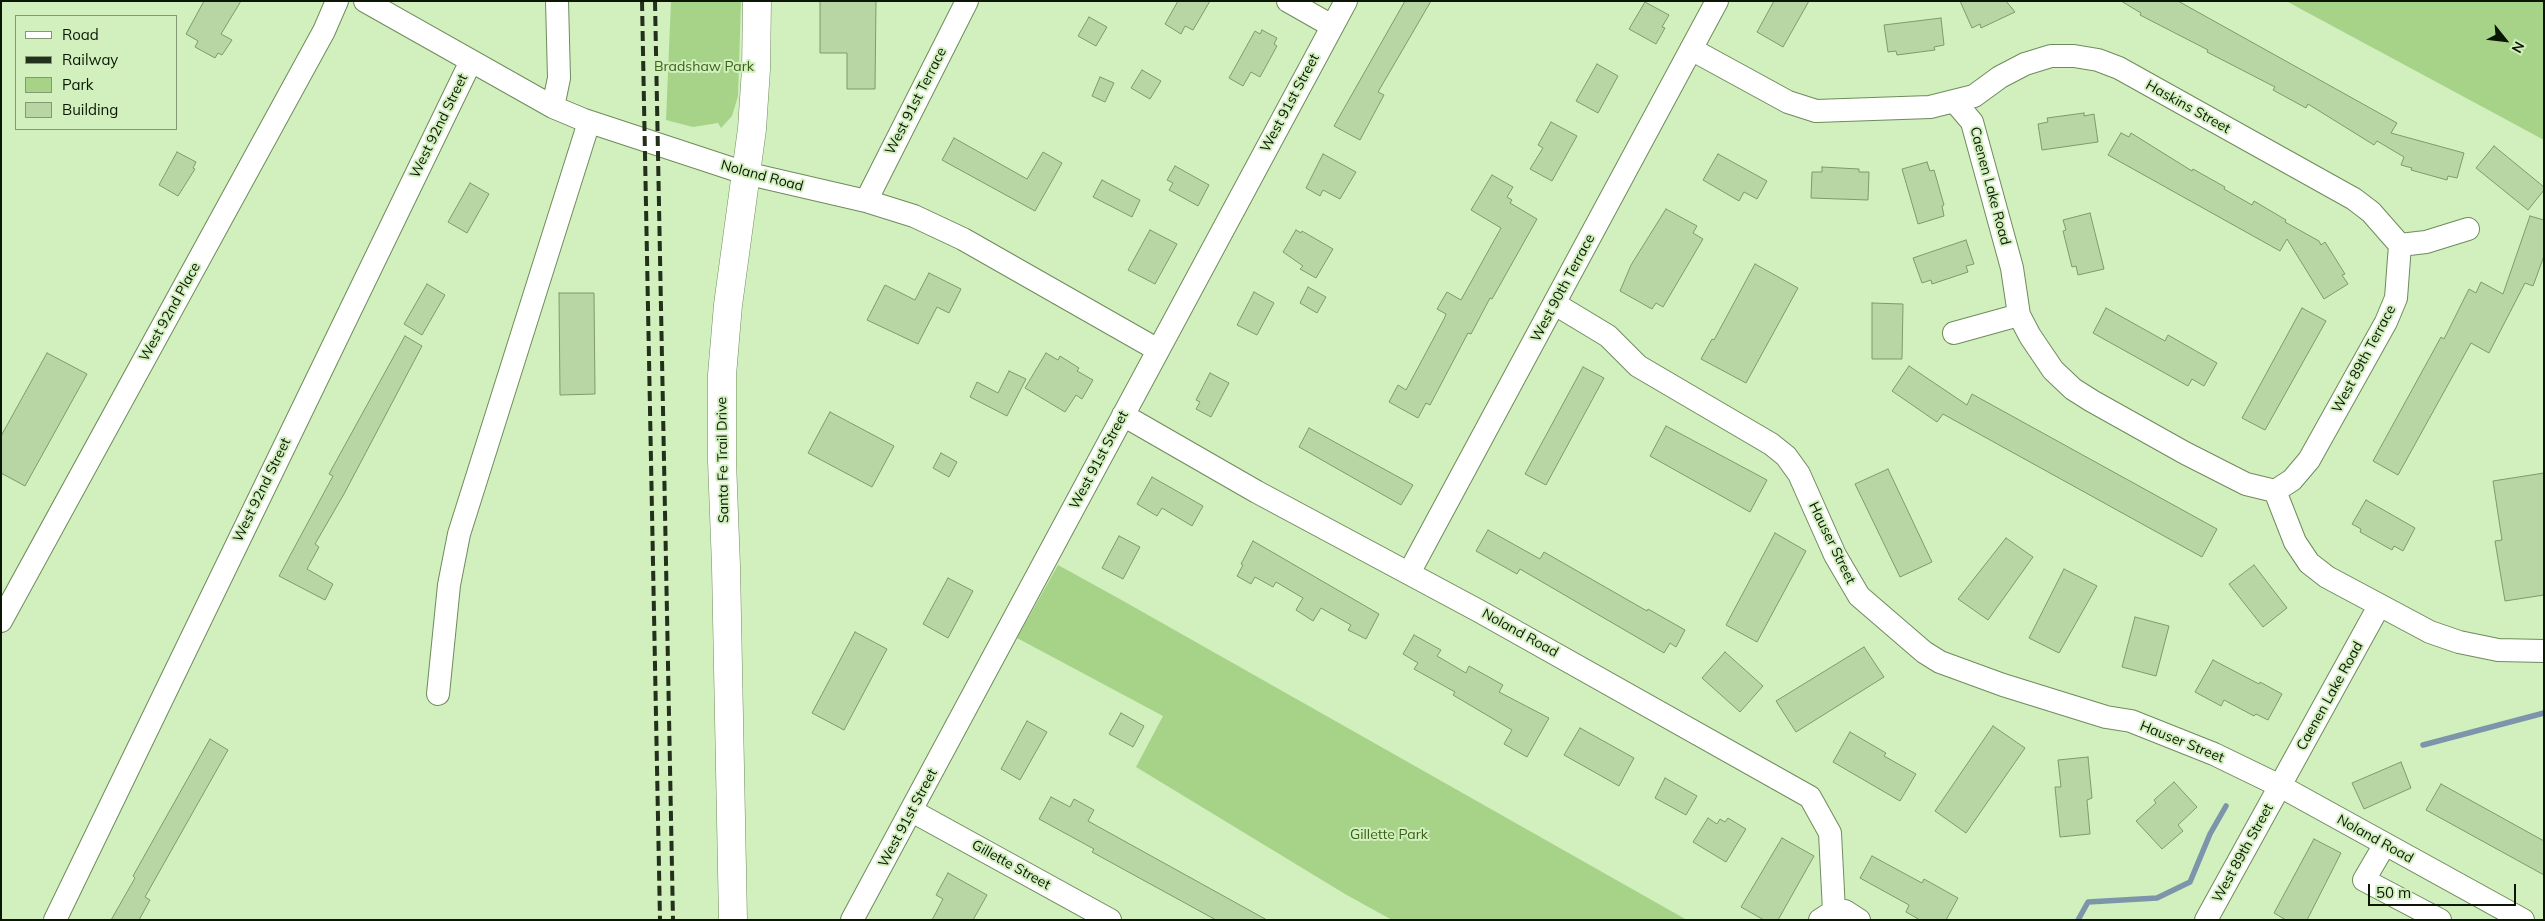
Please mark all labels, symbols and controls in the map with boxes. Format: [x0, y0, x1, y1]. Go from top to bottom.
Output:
legend [15, 15, 178, 130]
north arrow [2480, 15, 2530, 65]
text: Road [62, 25, 99, 44]
text: N [2508, 38, 2529, 56]
street label: West 91st Terrace [882, 45, 950, 157]
text: Railway [62, 50, 118, 69]
street label: West 91st Street [1257, 51, 1323, 155]
park label: Bradshaw Park [654, 59, 754, 75]
street label: West 92nd Street [407, 71, 471, 181]
text: Park [62, 75, 94, 94]
street label: Haskins Street [2143, 77, 2233, 137]
text: Building [62, 100, 118, 119]
street label: Caenen Lake Road [1966, 125, 2014, 247]
street label: Noland Road [719, 157, 805, 195]
street label: West 90th Terrace [1528, 231, 1598, 345]
street label: West 92nd Place [136, 260, 204, 364]
street label: West 89th Terrace [2329, 302, 2399, 416]
street label: Santa Fe Trail Drive [714, 397, 732, 523]
street label: West 91st Street [1066, 408, 1132, 512]
street label: West 92nd Street [230, 435, 294, 545]
street label: Hauser Street [1805, 499, 1859, 587]
street label: Noland Road [1479, 605, 1561, 661]
street label: Caenen Lake Road [2293, 639, 2367, 753]
street label: Hauser Street [2137, 718, 2227, 766]
street label: West 91st Street [875, 766, 941, 870]
street label: West 89th Street [2209, 801, 2277, 905]
street label: Noland Road [2334, 811, 2416, 867]
park label: Gillette Park [1350, 827, 1428, 843]
street label: Gillette Street [969, 836, 1053, 894]
scale bar [2370, 874, 2518, 906]
text: 50 m [2376, 883, 2411, 902]

